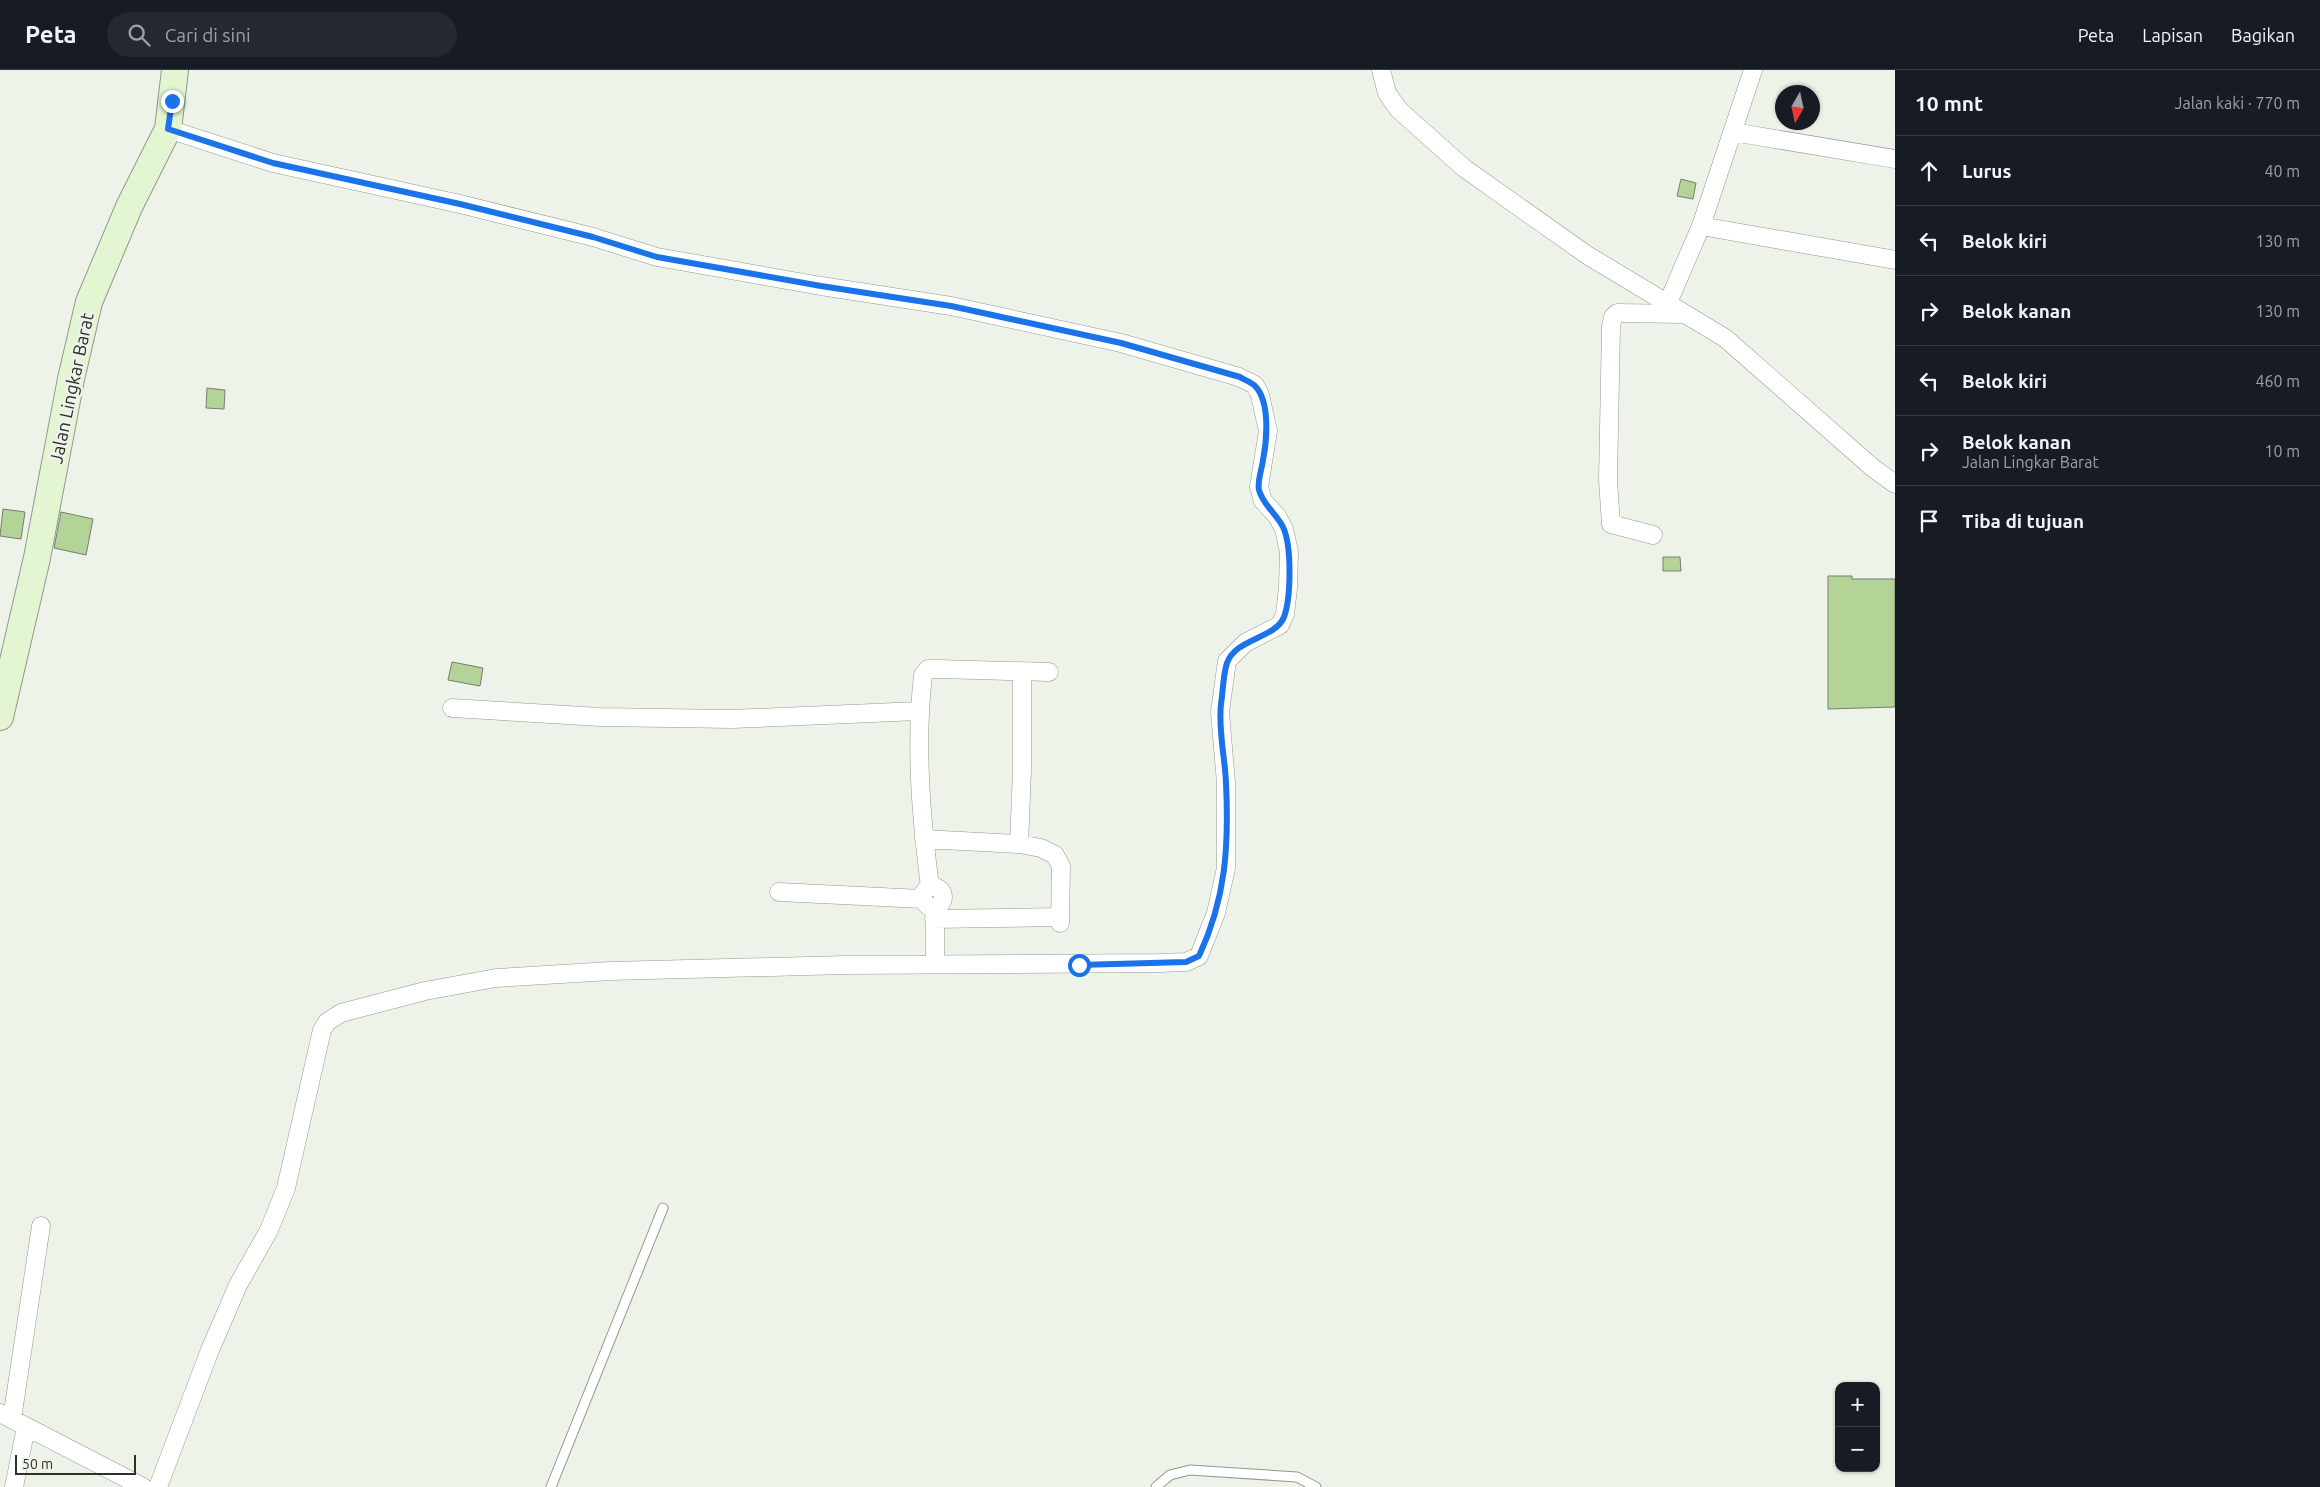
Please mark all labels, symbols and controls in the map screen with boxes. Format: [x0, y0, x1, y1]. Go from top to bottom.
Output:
search box [107, 12, 457, 57]
text: Peta [25, 21, 77, 48]
icon: search [125, 21, 153, 49]
text: Cari di sini [165, 24, 251, 46]
text: Peta [2078, 25, 2114, 45]
text: Lapisan [2142, 25, 2203, 45]
text: Bagikan [2231, 25, 2295, 45]
north arrow [1775, 85, 1820, 130]
route end [161, 90, 184, 113]
text: 10 mnt [1915, 91, 1983, 115]
text: Jalan kaki · 770 m [2175, 94, 2300, 112]
icon: ahead [1915, 157, 1943, 185]
text: Lurus [1962, 160, 2011, 182]
text: 40 m [2264, 162, 2300, 180]
icon: left [1915, 227, 1943, 255]
text: Belok kiri [1962, 230, 2047, 252]
text: 130 m [2255, 232, 2300, 250]
icon: right [1915, 297, 1943, 325]
text: Belok kanan [1962, 300, 2071, 322]
text: 130 m [2255, 302, 2300, 320]
street label: Jalan Lingkar Barat [45, 311, 97, 465]
icon: left [1915, 367, 1943, 395]
text: Belok kiri [1962, 370, 2047, 392]
text: 460 m [2255, 372, 2300, 390]
text: Belok kanan [1962, 431, 2071, 453]
icon: right [1915, 437, 1943, 465]
text: 10 m [2264, 442, 2300, 460]
text: Jalan Lingkar Barat [1962, 453, 2099, 471]
icon: arrive [1915, 507, 1943, 535]
text: Tiba di tujuan [1962, 510, 2084, 532]
route start [1068, 954, 1091, 977]
map controls [1835, 1382, 1880, 1472]
button: + [1835, 1382, 1880, 1427]
button: − [1835, 1427, 1880, 1472]
scale bar [15, 1452, 136, 1475]
text: 50 m [22, 1456, 53, 1472]

